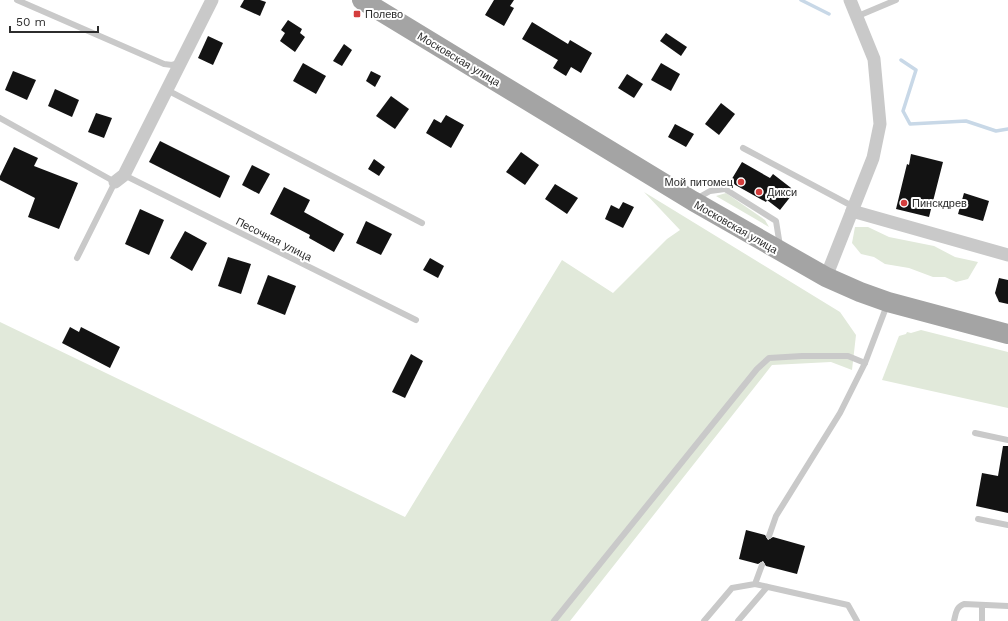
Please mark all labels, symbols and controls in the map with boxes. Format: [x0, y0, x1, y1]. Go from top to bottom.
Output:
scale bar [10, 8, 98, 34]
place label: Полево [365, 8, 403, 21]
marker: Полево [352, 9, 362, 19]
text: 50 m [16, 15, 46, 29]
street label: Московская улица [415, 30, 503, 90]
place label: Мой питомец [665, 176, 734, 189]
marker: Мой питомец [736, 177, 746, 187]
place label: Дикси [767, 186, 797, 199]
marker: Дикси [754, 187, 764, 197]
place label: Пинскдрев [912, 197, 967, 210]
street label: Московская улица [692, 198, 781, 257]
marker: Пинскдрев [899, 198, 909, 208]
street label: Песочная улица [234, 215, 315, 265]

